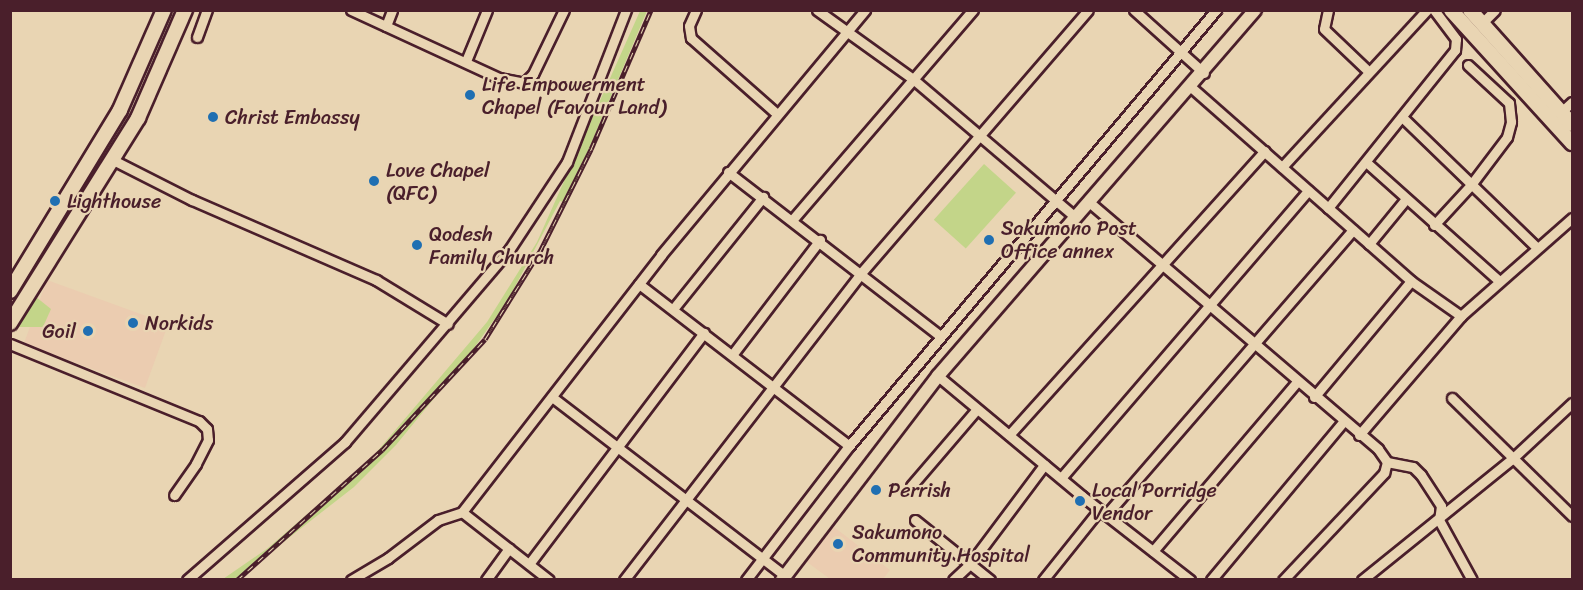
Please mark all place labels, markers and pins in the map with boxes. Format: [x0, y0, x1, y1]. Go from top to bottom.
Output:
place label: Life Empowerment Chapel (Favour Land) [482, 72, 666, 119]
marker: Life Empowerment Chapel (Favour Land) [463, 88, 477, 102]
place label: Christ Embassy [225, 105, 359, 129]
marker: Christ Embassy [206, 110, 220, 124]
place label: Love Chapel (QFC) [386, 158, 490, 205]
marker: Love Chapel (QFC) [367, 174, 381, 188]
place label: Lighthouse [67, 189, 161, 213]
marker: Lighthouse [48, 194, 62, 208]
place label: Sakumono Post Office annex [1001, 216, 1137, 263]
place label: Qodesh Family Church [429, 222, 554, 269]
marker: Sakumono Post Office annex [982, 233, 996, 247]
marker: Qodesh Family Church [410, 238, 424, 252]
place label: Norkids [145, 311, 213, 335]
marker: Norkids [126, 316, 140, 330]
place label: Goil [42, 319, 76, 343]
marker: Goil [81, 324, 95, 338]
place label: Perrish [888, 478, 951, 502]
place label: Local Porridge Vendor [1092, 478, 1217, 525]
marker: Perrish [869, 483, 883, 497]
marker: Local Porridge Vendor [1073, 494, 1087, 508]
place label: Sakumono Community Hospital [852, 520, 1030, 567]
marker: Sakumono Community Hospital [829, 535, 847, 553]

